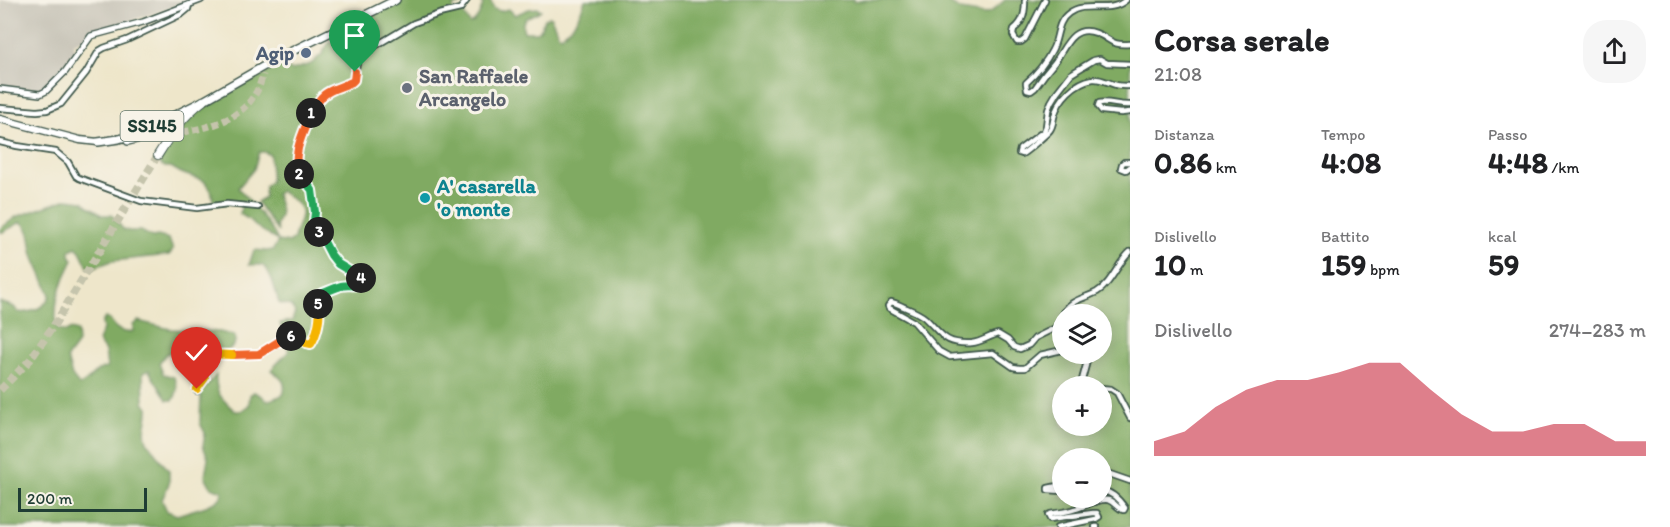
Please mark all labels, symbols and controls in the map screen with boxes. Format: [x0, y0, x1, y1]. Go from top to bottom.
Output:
pin [329, 10, 380, 72]
icon: arrive [338, 19, 371, 52]
text: Corsa serale [1154, 20, 1330, 59]
button: share [1583, 20, 1646, 83]
place label: Agip [255, 41, 294, 66]
marker: Agip [299, 46, 313, 60]
text: 21:08 [1154, 62, 1202, 86]
place label: San Raffaele Arcangelo [418, 64, 529, 112]
marker: San Raffaele Arcangelo [400, 81, 414, 95]
pin: 1 [296, 98, 326, 128]
text: 1 [307, 103, 315, 122]
road number: SS145 [120, 111, 184, 141]
text: Distanza [1154, 125, 1214, 144]
text: Tempo [1321, 125, 1366, 144]
text: Passo [1488, 125, 1527, 144]
text: 0.86 [1154, 144, 1212, 181]
text: 4:08 [1321, 144, 1381, 181]
text: 4:48 [1488, 144, 1548, 181]
text: km [1212, 158, 1237, 177]
text: /km [1548, 158, 1579, 177]
pin: 2 [284, 159, 314, 189]
text: 2 [295, 164, 303, 183]
place label: A' casarella 'o monte [436, 174, 536, 221]
marker: A' casarella 'o monte [418, 191, 432, 205]
pin: 3 [304, 217, 334, 247]
text: 3 [315, 222, 323, 241]
text: Dislivello [1154, 227, 1217, 246]
text: Battito [1321, 227, 1369, 246]
text: kcal [1488, 227, 1516, 246]
text: 10 [1154, 246, 1186, 283]
text: 159 [1321, 246, 1366, 283]
text: 59 [1488, 246, 1519, 283]
text: m [1186, 260, 1203, 279]
text: bpm [1366, 260, 1400, 279]
pin: 4 [346, 263, 376, 293]
text: 4 [356, 268, 366, 287]
pin: 5 [303, 289, 333, 319]
text: 5 [314, 294, 322, 313]
map controls [1052, 304, 1112, 508]
button: layers [1052, 304, 1112, 364]
text: Dislivello [1154, 318, 1233, 342]
text: 274–283 m [1549, 318, 1646, 342]
pin: 6 [276, 321, 306, 351]
text: 6 [287, 326, 295, 345]
pin [171, 327, 222, 389]
icon: check [180, 336, 213, 369]
button: + [1052, 376, 1112, 436]
button: − [1052, 448, 1112, 508]
scale bar [18, 485, 147, 512]
text: 200 m [27, 489, 72, 508]

